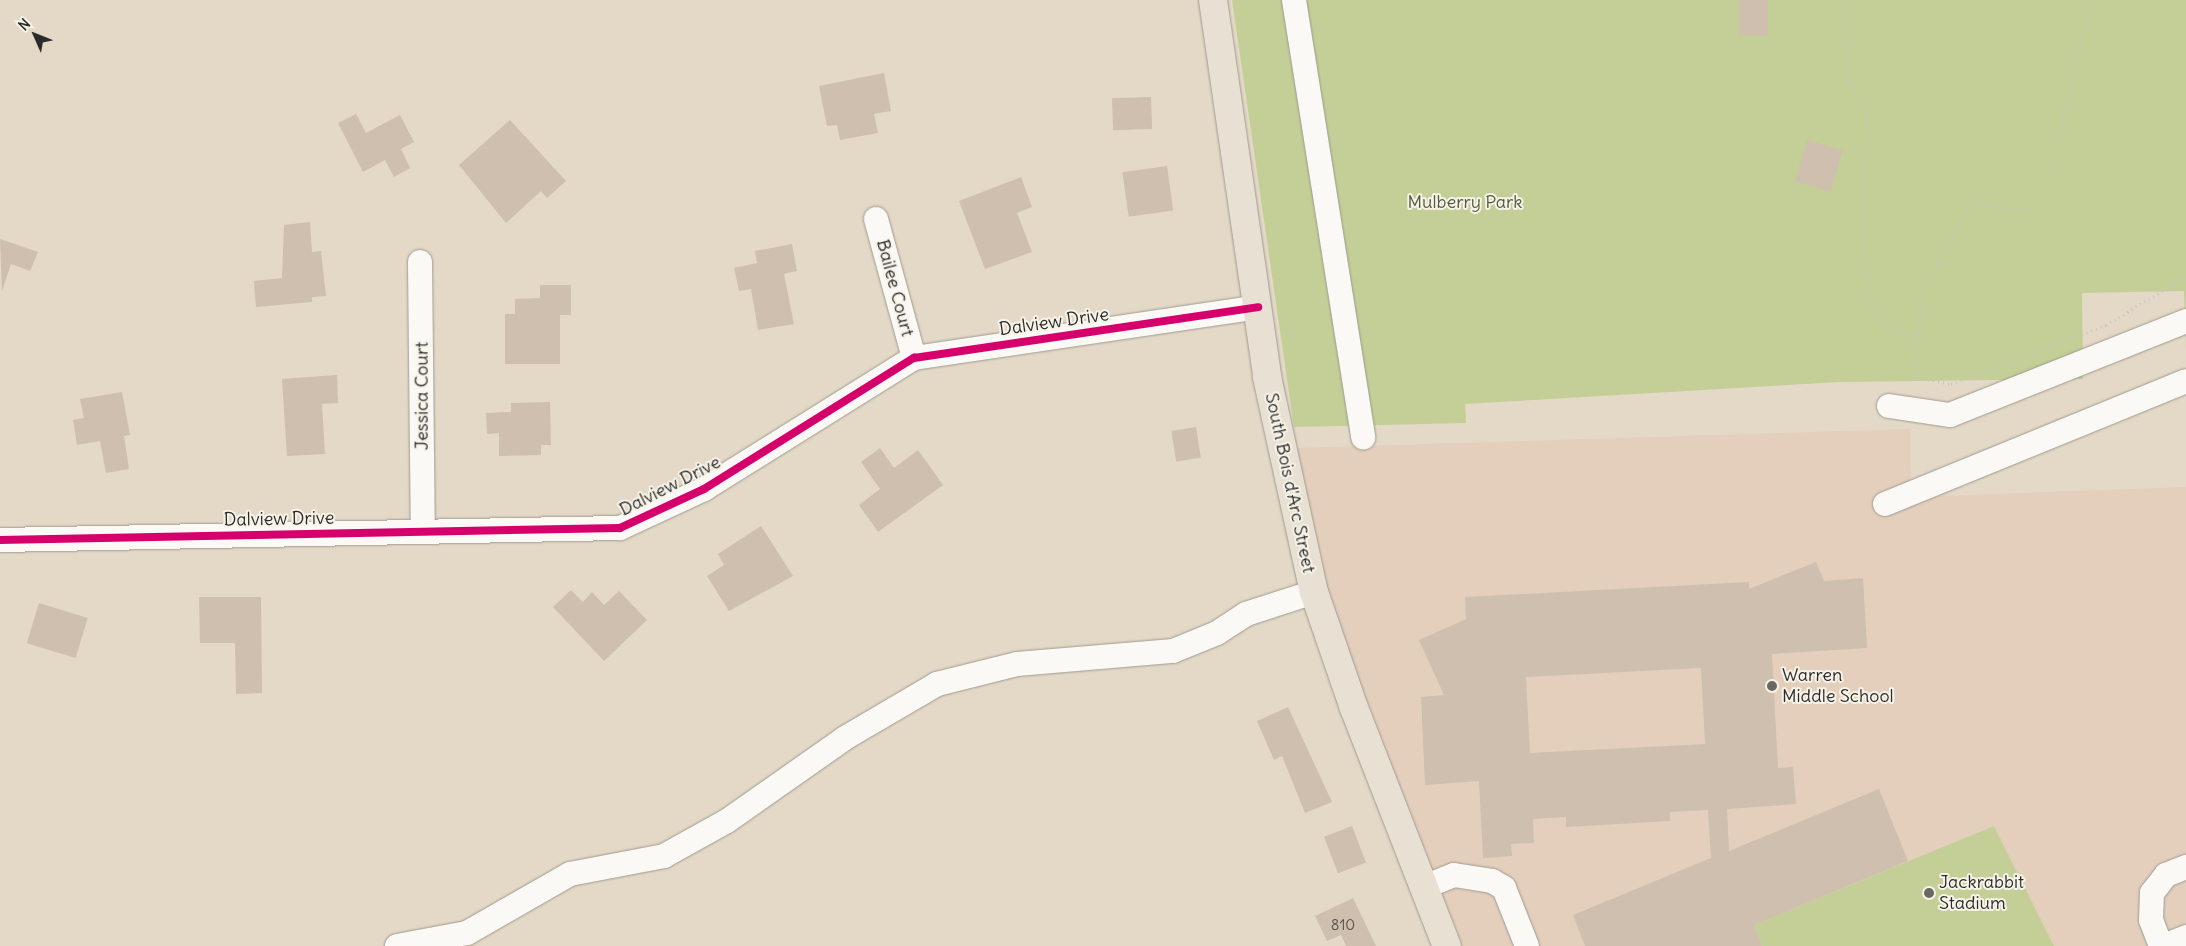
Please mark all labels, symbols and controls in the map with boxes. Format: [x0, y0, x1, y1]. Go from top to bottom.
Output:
north arrow [10, 10, 60, 60]
text: N [14, 15, 34, 34]
park label: Mulberry Park [1407, 191, 1523, 213]
street label: Bailee Court [872, 237, 918, 339]
street label: Dalview Drive [998, 304, 1110, 340]
street label: Jessica Court [411, 342, 433, 450]
street label: South Bois d'Arc Street [1260, 391, 1320, 575]
street label: Dalview Drive [616, 451, 724, 521]
street label: Dalview Drive [224, 507, 334, 531]
place label: Warren Middle School [1782, 665, 1894, 708]
marker: Warren Middle School [1766, 680, 1778, 692]
place label: Jackrabbit Stadium [1939, 872, 2024, 914]
marker: Jackrabbit Stadium [1923, 887, 1935, 899]
house number: 810 [1331, 916, 1355, 934]

